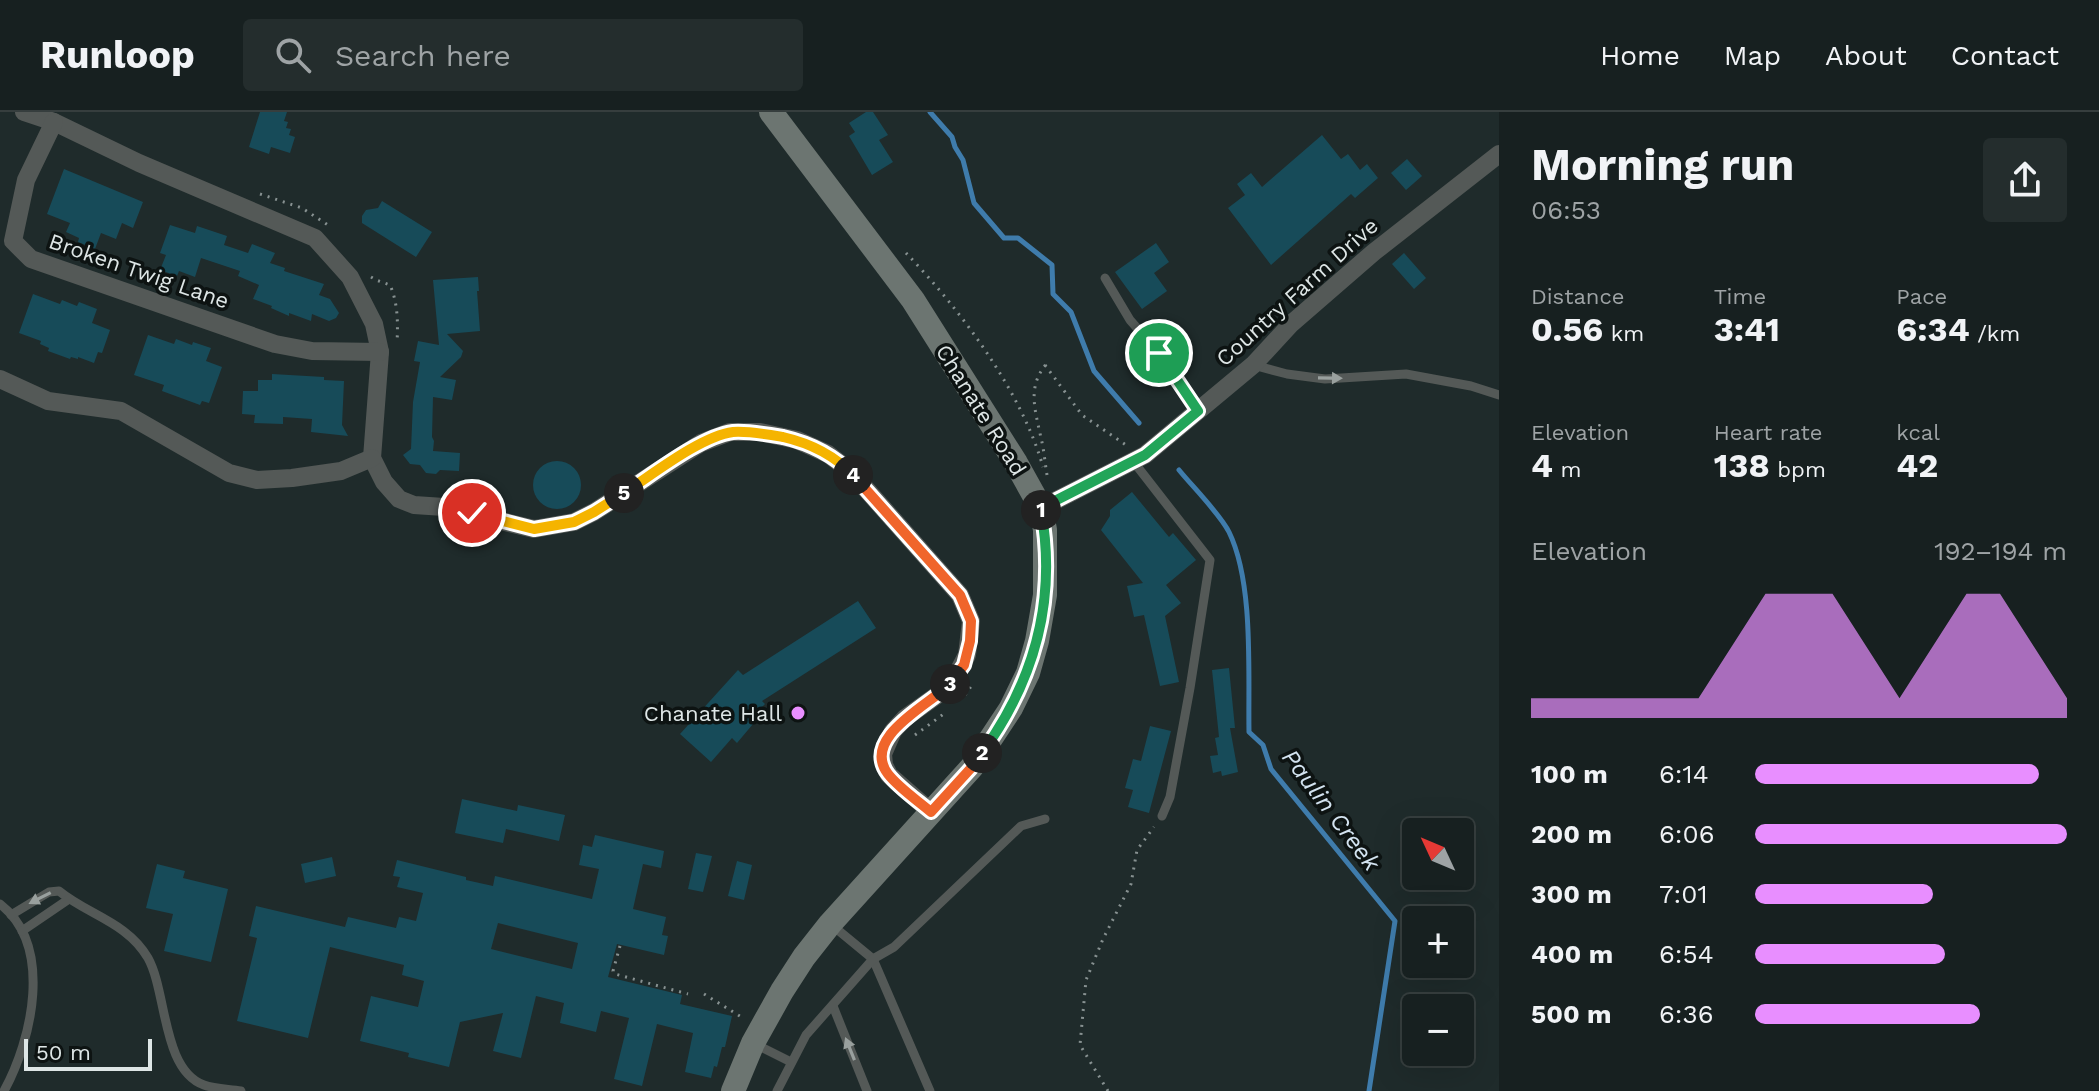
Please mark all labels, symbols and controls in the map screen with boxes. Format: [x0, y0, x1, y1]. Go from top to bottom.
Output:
search box [243, 19, 803, 91]
text: Runloop [40, 33, 195, 77]
icon: search [271, 33, 315, 77]
text: Search here [335, 38, 511, 73]
text: Home [1600, 39, 1680, 72]
text: Map [1724, 39, 1781, 72]
text: About [1825, 39, 1907, 72]
text: Contact [1951, 39, 2059, 72]
button: share [1983, 138, 2067, 222]
text: Morning run [1531, 139, 1794, 191]
text: 06:53 [1531, 195, 1601, 225]
street label: Country Farm Drive [1211, 213, 1383, 371]
street label: Broken Twig Lane [46, 228, 232, 314]
text: Distance [1531, 284, 1625, 309]
text: Time [1714, 284, 1766, 309]
text: Pace [1896, 284, 1947, 309]
text: 0.56 [1531, 309, 1603, 349]
text: 3:41 [1714, 309, 1780, 349]
text: 6:34 [1896, 309, 1970, 349]
pin [1125, 319, 1193, 387]
text: km [1603, 321, 1644, 346]
text: /km [1970, 321, 2020, 346]
icon: arrive [1137, 331, 1181, 375]
street label: Chanate Road [931, 340, 1031, 480]
one-way arrow [1318, 372, 1343, 384]
text: Elevation [1531, 420, 1629, 445]
text: Heart rate [1714, 420, 1822, 445]
text: kcal [1896, 420, 1940, 445]
text: 4 [1531, 445, 1553, 485]
text: 138 [1714, 445, 1770, 485]
text: 42 [1896, 445, 1938, 485]
pin: 4 [833, 455, 873, 495]
text: m [1553, 457, 1581, 482]
text: bpm [1770, 457, 1826, 482]
text: 4 [846, 462, 860, 487]
pin: 5 [604, 473, 644, 513]
pin [438, 479, 506, 547]
text: 5 [618, 480, 630, 505]
pin: 1 [1021, 490, 1061, 530]
icon: check [450, 491, 494, 535]
text: 1 [1036, 497, 1046, 522]
text: Elevation [1531, 536, 1647, 566]
text: 192–194 m [1934, 536, 2067, 566]
pin: 3 [930, 664, 970, 704]
text: 3 [943, 671, 957, 696]
place label: Chanate Hall [644, 701, 782, 726]
marker: Chanate Hall [789, 704, 807, 722]
pin: 2 [962, 733, 1002, 773]
text: 2 [975, 740, 989, 765]
water label: Paulin Creek [1276, 744, 1386, 877]
text: 100 m [1531, 759, 1608, 789]
text: 6:14 [1659, 759, 1709, 789]
north arrow [1402, 818, 1474, 890]
map controls [1402, 818, 1474, 1066]
text: 200 m [1531, 819, 1612, 849]
text: 6:06 [1659, 819, 1714, 849]
text: 300 m [1531, 879, 1612, 909]
text: 7:01 [1659, 879, 1708, 909]
one-way arrow [29, 890, 51, 904]
button: + [1402, 906, 1474, 978]
text: 400 m [1531, 939, 1613, 969]
text: 6:54 [1659, 939, 1714, 969]
button: − [1402, 994, 1474, 1066]
text: 500 m [1531, 999, 1612, 1029]
text: 6:36 [1659, 999, 1713, 1029]
scale bar [24, 1035, 152, 1071]
one-way arrow [843, 1036, 856, 1060]
text: 50 m [36, 1040, 91, 1065]

